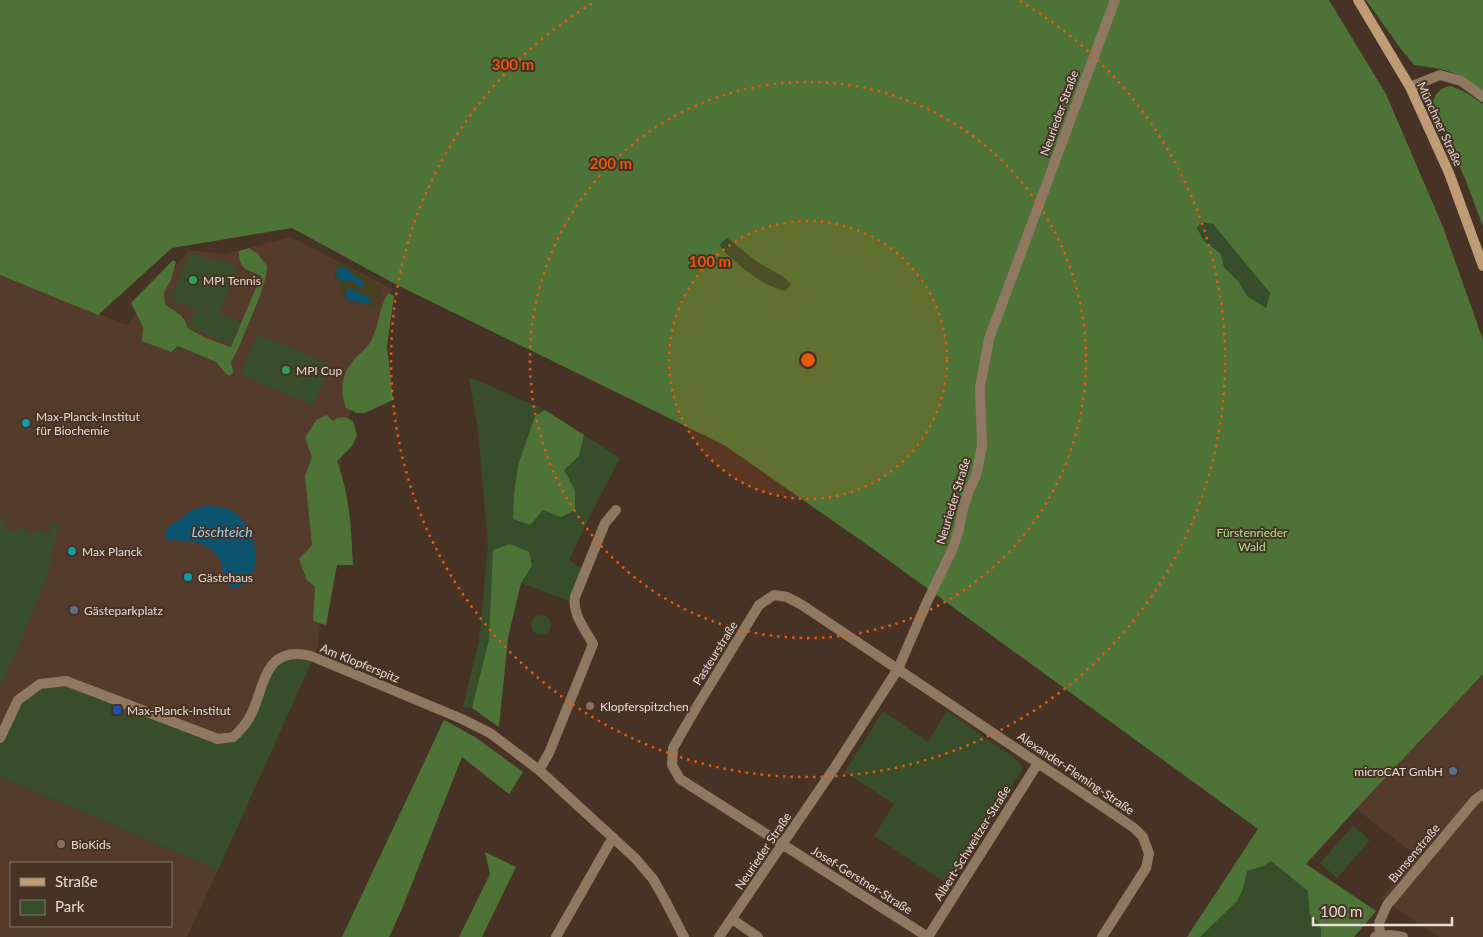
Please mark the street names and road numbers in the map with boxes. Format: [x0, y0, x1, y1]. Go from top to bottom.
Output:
street label: Neurieder Straße [1037, 68, 1081, 158]
street label: Münchner Straße [1414, 80, 1466, 168]
street label: Neurieder Straße [933, 456, 973, 546]
street label: Pasteurstraße [689, 618, 741, 688]
street label: Am Klopferspitz [318, 640, 402, 686]
street label: Alexander-Fleming-Straße [1015, 728, 1137, 818]
street label: Albert-Schweitzer-Straße [930, 783, 1014, 903]
street label: Neurieder Straße [732, 810, 794, 892]
street label: Bunsenstraße [1385, 820, 1443, 886]
street label: Josef-Gerstner-Straße [809, 843, 915, 917]

